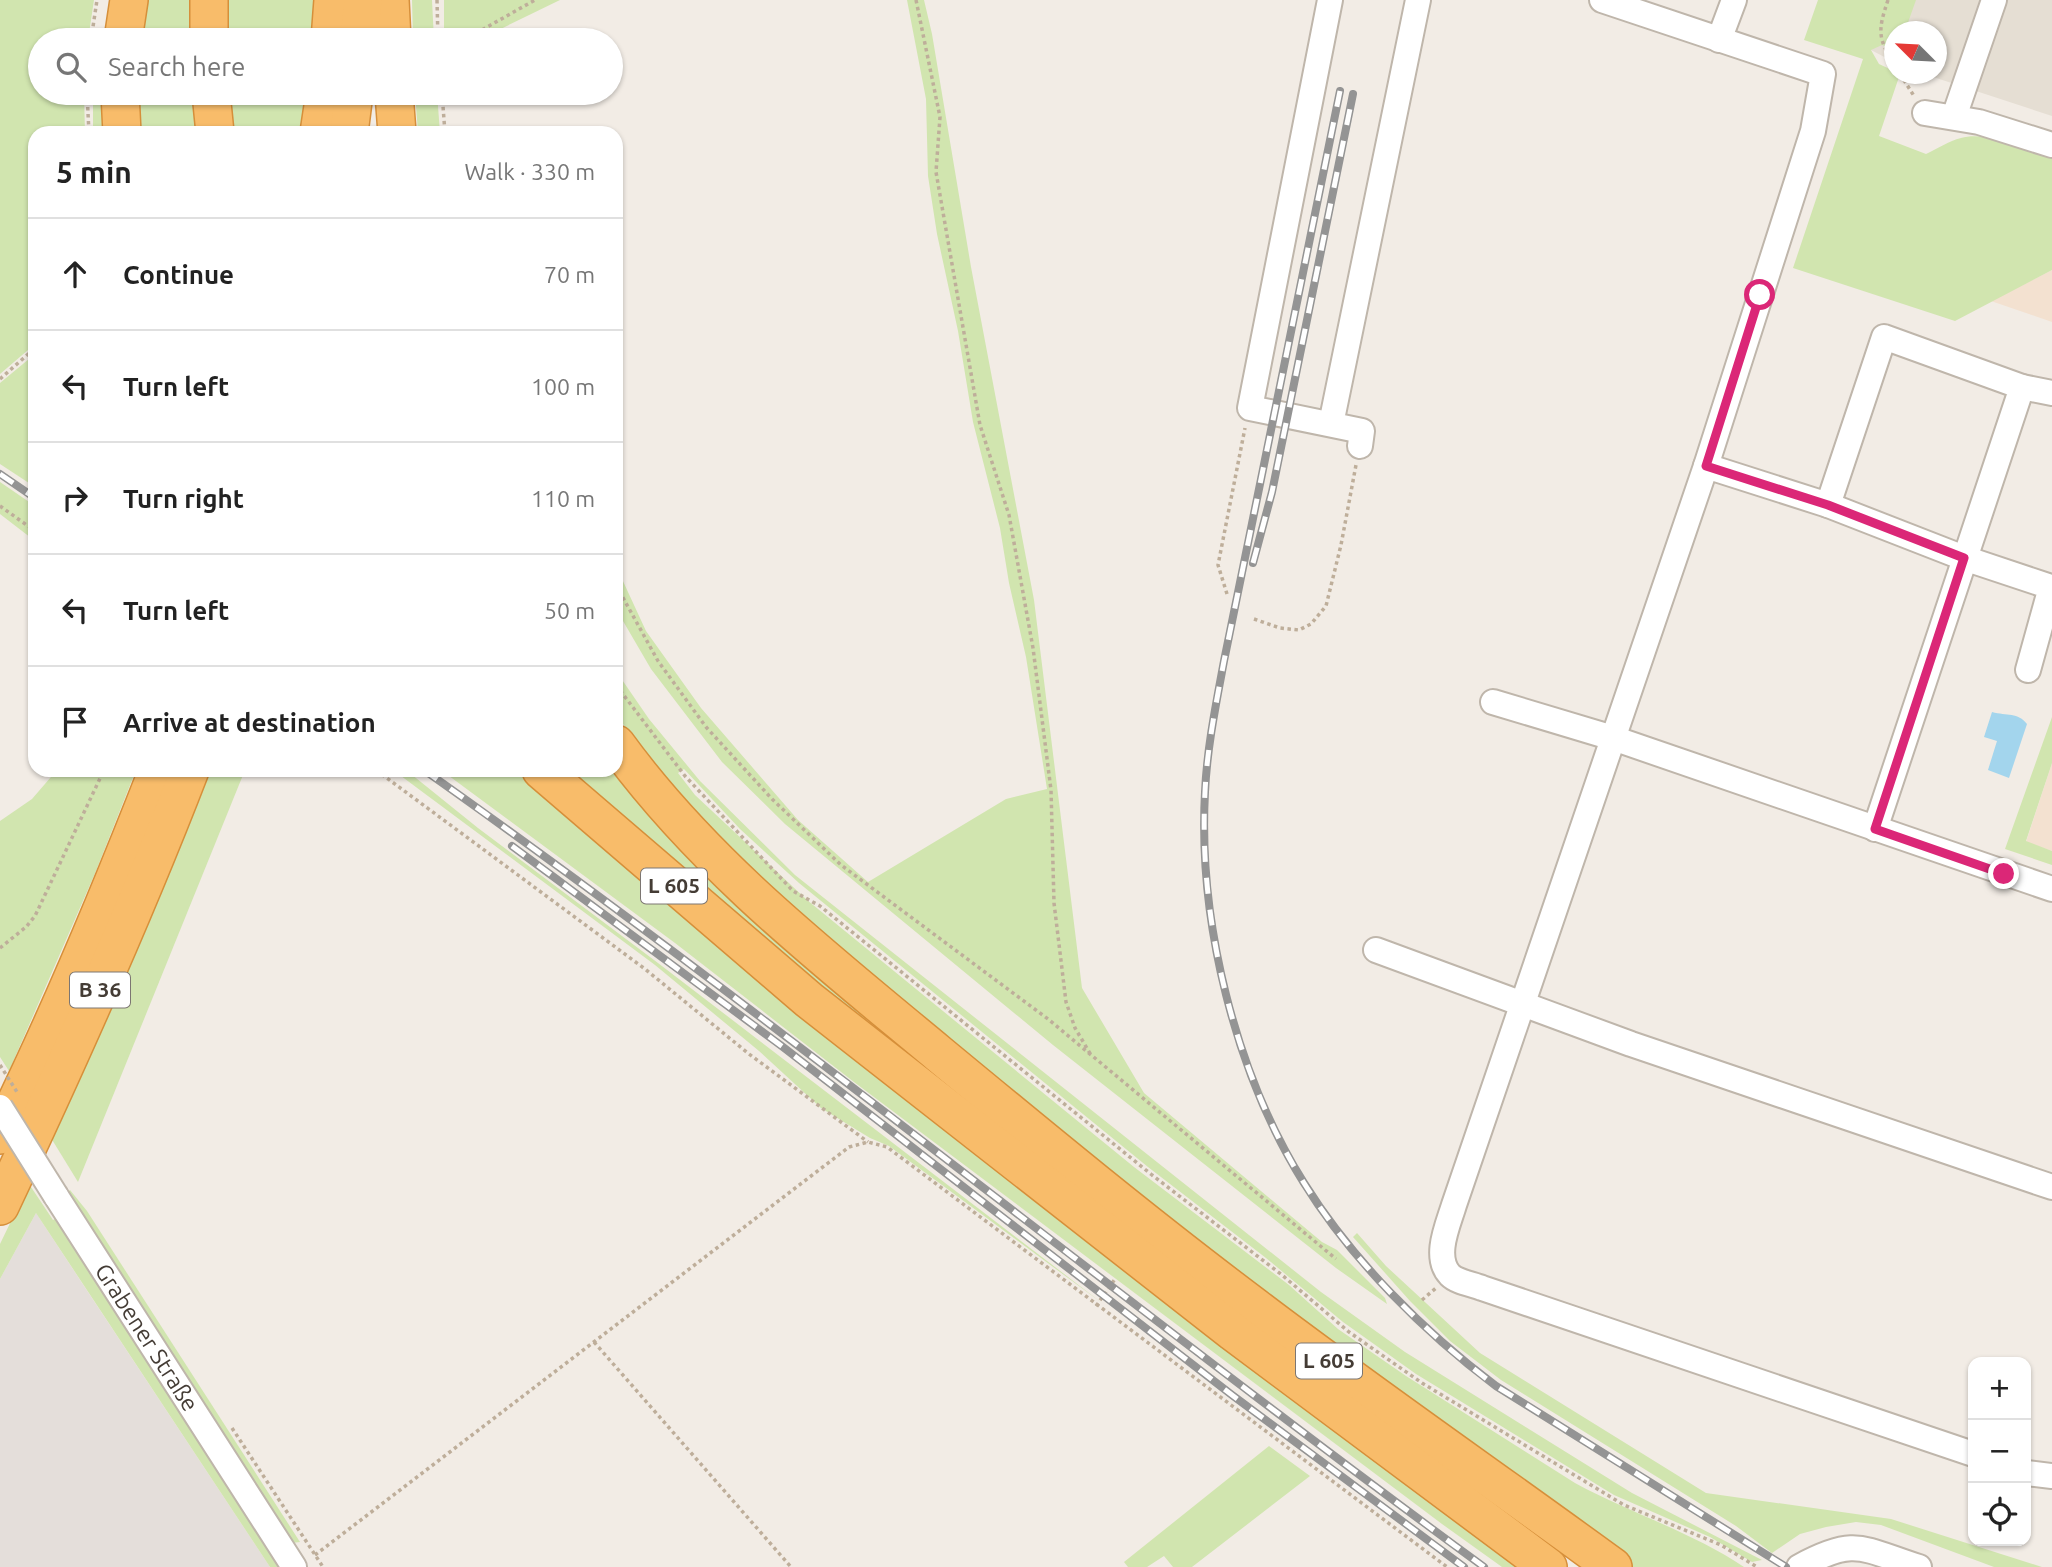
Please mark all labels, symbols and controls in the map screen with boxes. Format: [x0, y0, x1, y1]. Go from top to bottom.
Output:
north arrow [1884, 21, 1947, 84]
search box [28, 28, 623, 105]
icon: search [52, 48, 90, 86]
text: Search here [108, 52, 245, 81]
text: 5 min [56, 155, 132, 189]
text: Walk · 330 m [464, 159, 595, 184]
icon: ahead [56, 255, 94, 293]
text: Continue [123, 260, 234, 289]
text: 70 m [544, 262, 595, 287]
route start [1744, 279, 1775, 310]
icon: left [56, 367, 94, 405]
text: Turn left [123, 372, 229, 401]
text: 100 m [531, 374, 595, 399]
icon: right [56, 479, 94, 517]
text: Turn right [123, 484, 244, 513]
text: 110 m [531, 486, 595, 511]
icon: left [56, 591, 94, 629]
text: Turn left [123, 596, 229, 625]
text: 50 m [544, 598, 595, 623]
icon: arrive [56, 703, 94, 741]
text: Arrive at destination [123, 708, 376, 737]
route end [1988, 858, 2019, 889]
road number: L 605 [641, 868, 707, 903]
road number: B 36 [70, 972, 130, 1007]
street label: Grabener Straße [91, 1259, 204, 1415]
road number: L 605 [1296, 1344, 1362, 1378]
map controls [1968, 1357, 2031, 1546]
button: + [1968, 1357, 2031, 1420]
button: − [1968, 1420, 2031, 1483]
button: locate [1968, 1483, 2031, 1546]

